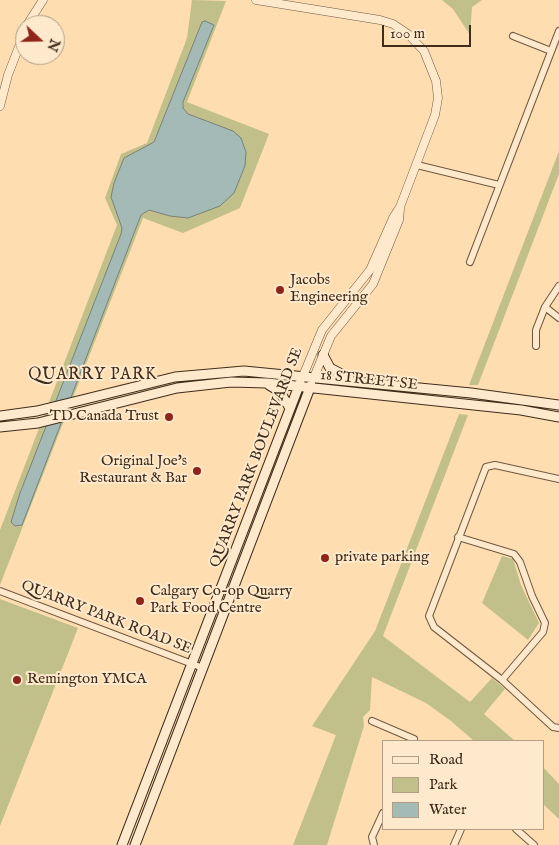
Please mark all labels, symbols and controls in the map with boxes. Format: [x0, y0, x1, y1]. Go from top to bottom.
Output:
north arrow [15, 15, 65, 65]
scale bar [384, 15, 473, 47]
text: 100 m [390, 24, 425, 43]
text: N [42, 36, 64, 54]
place label: Jacobs Engineering [290, 272, 368, 307]
marker: Jacobs Engineering [274, 284, 286, 296]
street label: QUARRY PARK BOULEVARD SE [207, 346, 307, 570]
district label: QUARRY PARK [27, 366, 159, 386]
street label: 18 STREET SE [319, 367, 419, 395]
place label: TD Canada Trust [50, 408, 159, 426]
marker: TD Canada Trust [163, 411, 175, 423]
place label: Original Joe's Restaurant & Bar [79, 453, 187, 488]
marker: Original Joe's Restaurant & Bar [191, 465, 203, 477]
place label: private parking [335, 549, 429, 567]
marker: private parking [319, 552, 331, 564]
street label: QUARRY PARK ROAD SE [18, 577, 194, 659]
place label: Calgary Co-op Quarry Park Food Centre [150, 583, 292, 618]
marker: Calgary Co-op Quarry Park Food Centre [134, 595, 146, 607]
place label: Remington YMCA [27, 671, 147, 689]
marker: Remington YMCA [11, 674, 23, 686]
legend [382, 740, 544, 830]
text: Road [429, 750, 463, 769]
text: Park [429, 775, 458, 794]
text: Water [429, 800, 466, 819]

